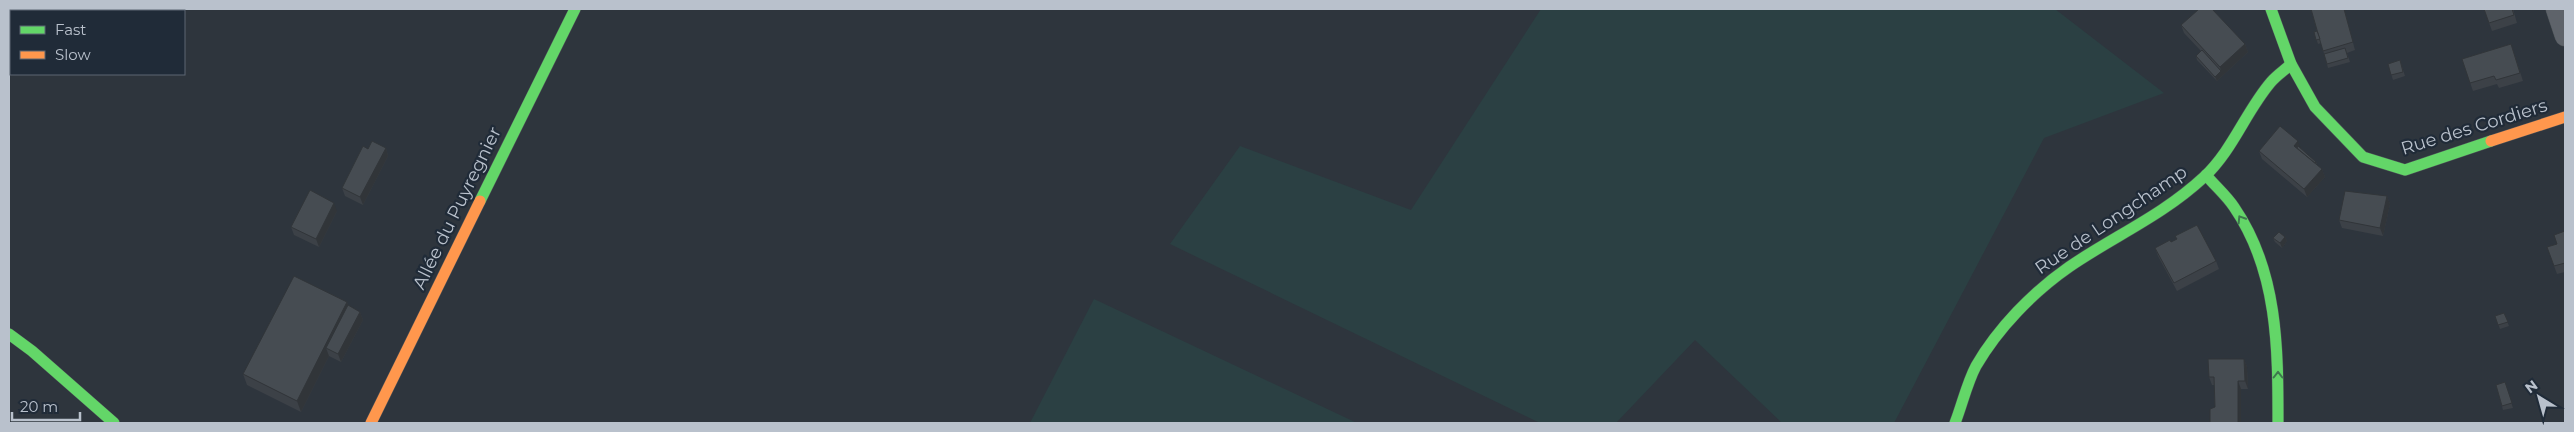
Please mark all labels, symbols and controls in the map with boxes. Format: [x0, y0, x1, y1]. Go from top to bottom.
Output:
legend [10, 10, 185, 75]
text: Fast [55, 20, 86, 39]
text: Slow [55, 45, 91, 64]
street label: Rue des Cordiers [2398, 94, 2550, 160]
street label: Allée du Puyregnier [408, 123, 506, 293]
street label: Rue de Longchamp [2031, 161, 2191, 279]
one-way arrow [2238, 216, 2248, 225]
one-way arrow [2273, 370, 2283, 378]
north arrow [2514, 372, 2564, 422]
text: N [2521, 376, 2541, 397]
scale bar [12, 390, 80, 422]
text: 20 m [20, 397, 58, 416]

